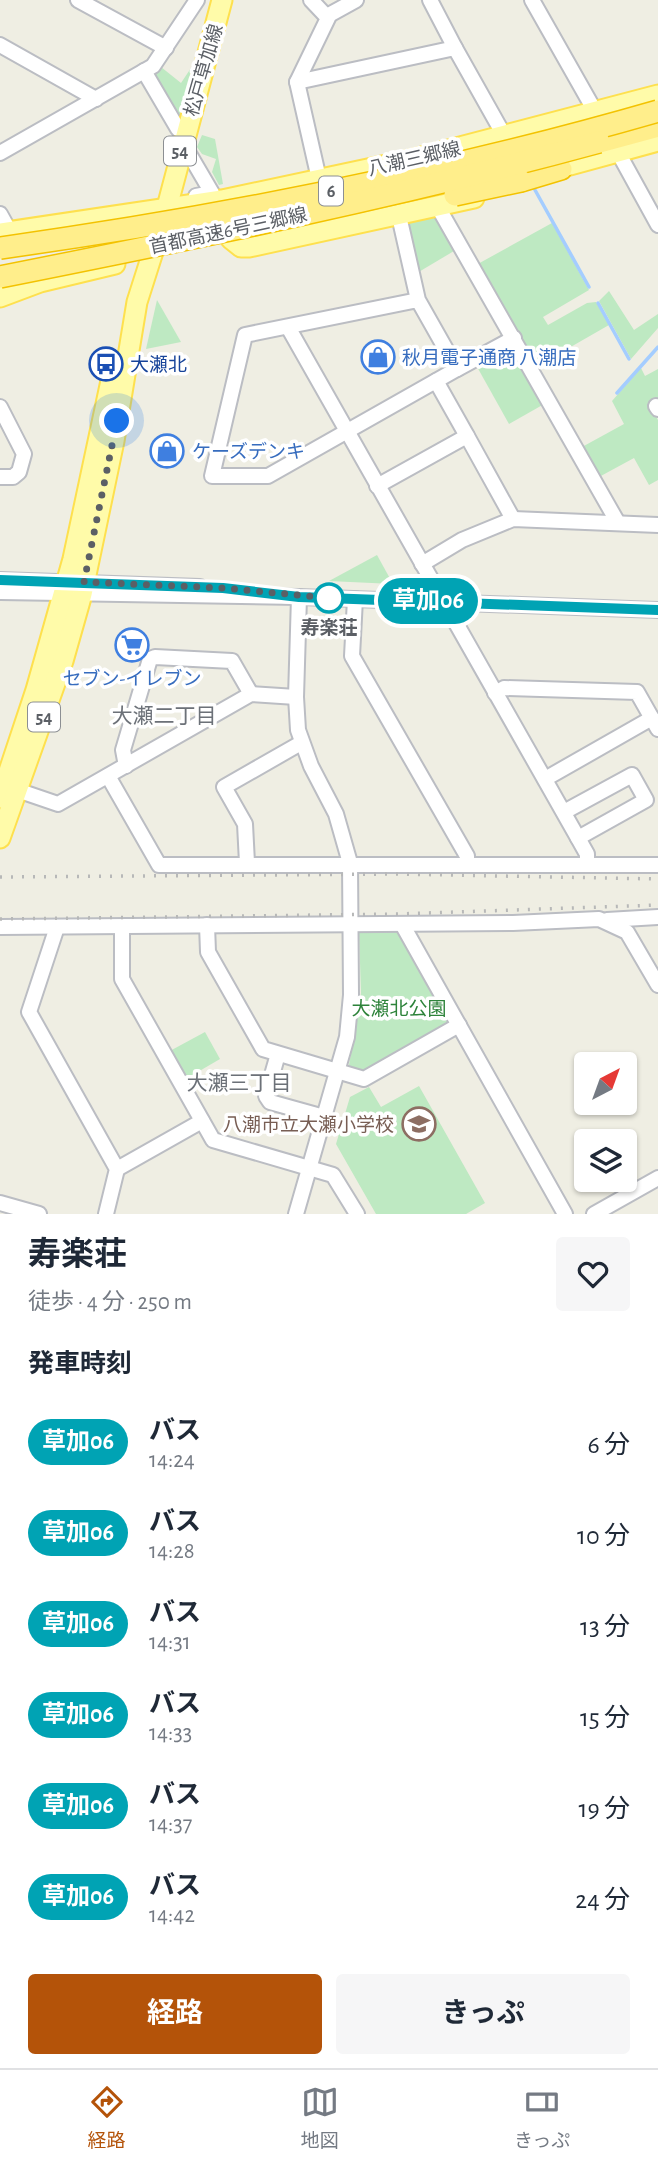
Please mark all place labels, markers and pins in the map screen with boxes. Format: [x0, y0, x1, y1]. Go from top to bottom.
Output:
shop icon: 秋月電子通商 八潮店 [359, 338, 397, 376]
bus stop icon: 大瀬北 [87, 345, 125, 383]
place label: 秋月電子通商 八潮店 [402, 347, 576, 368]
place label: 大瀬北 [130, 355, 187, 375]
shop icon: ケーズデンキ [148, 432, 186, 470]
place label: ケーズデンキ [192, 441, 305, 462]
marker: 寿楽荘 [314, 583, 344, 613]
place label: 寿楽荘 [300, 617, 358, 638]
supermarket icon: セブン-イレブン [113, 626, 151, 664]
place label: セブン-イレブン [63, 668, 201, 689]
school or university icon: 八潮市立大瀬小学校 [400, 1105, 438, 1143]
place label: 八潮市立大瀬小学校 [223, 1114, 394, 1135]

